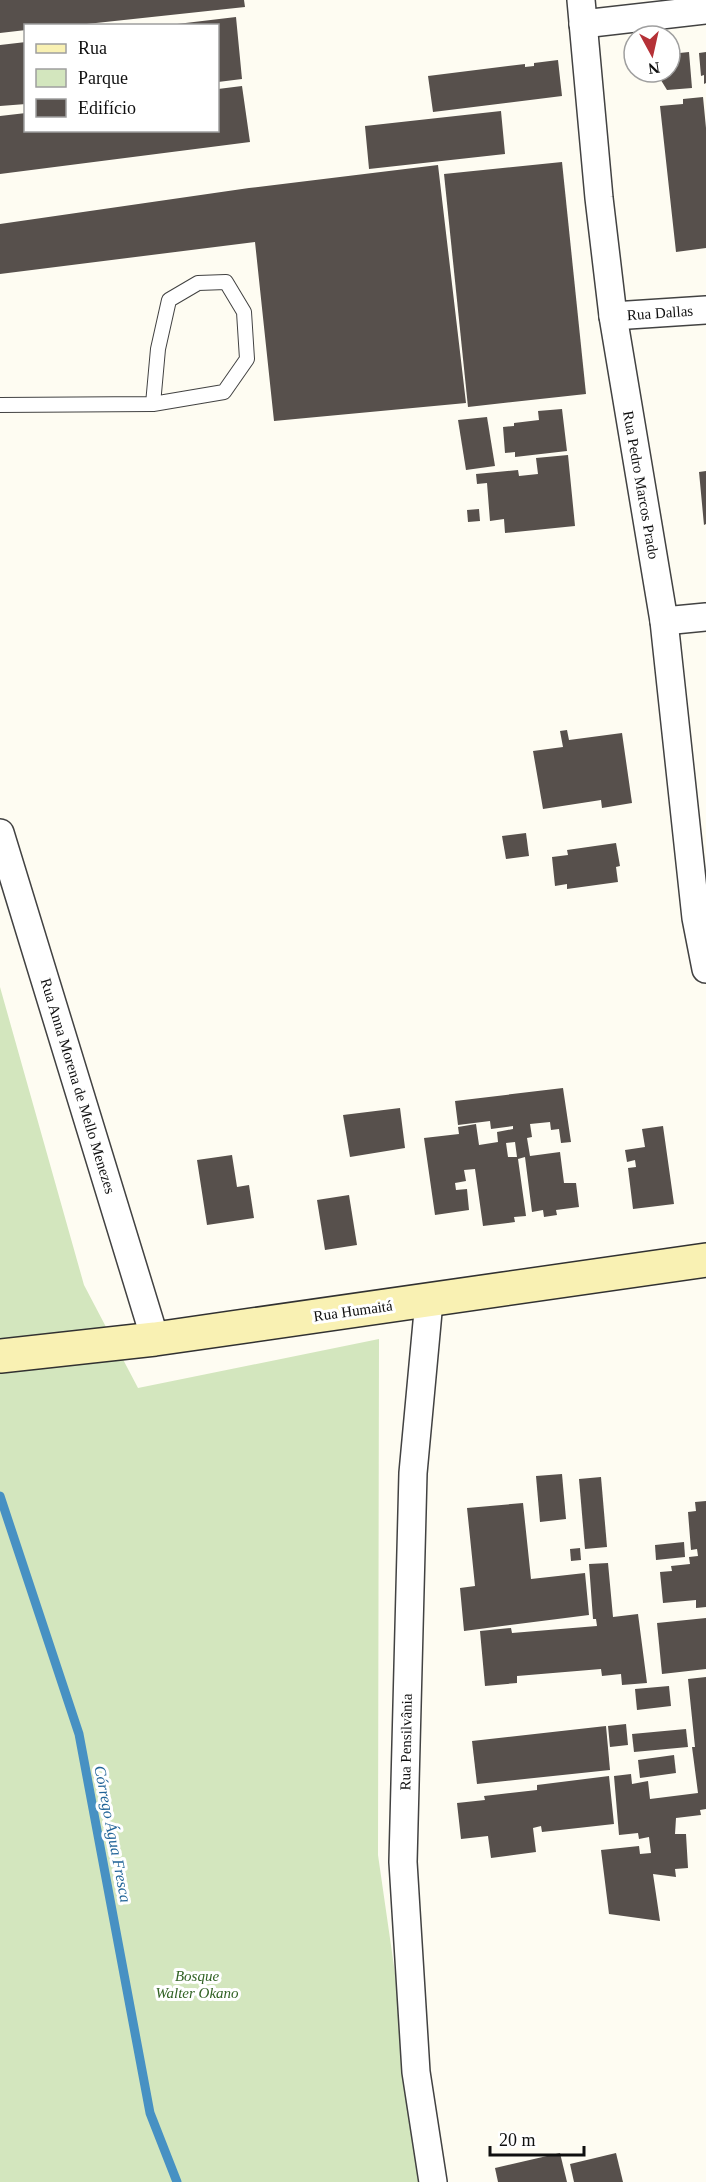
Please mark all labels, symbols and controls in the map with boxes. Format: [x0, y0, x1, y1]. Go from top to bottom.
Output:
legend [24, 24, 219, 132]
north arrow [622, 24, 682, 84]
text: Rua [78, 38, 107, 58]
text: N [647, 59, 661, 78]
text: Parque [78, 68, 128, 88]
text: Edifício [78, 98, 136, 118]
street label: Rua Dallas [626, 303, 694, 323]
street label: Rua Pedro Marcos Prado [620, 410, 662, 560]
street label: Rua Anna Morena de Mello Menezes [38, 976, 119, 1196]
street label: Rua Humaitá [312, 1297, 394, 1324]
street label: Rua Pensilvânia [397, 1693, 415, 1791]
water label: Córrego Água Fresca [90, 1764, 136, 1904]
park label: Bosque Walter Okano [155, 1968, 239, 2001]
scale bar [490, 2119, 584, 2157]
text: 20 m [499, 2130, 536, 2150]

